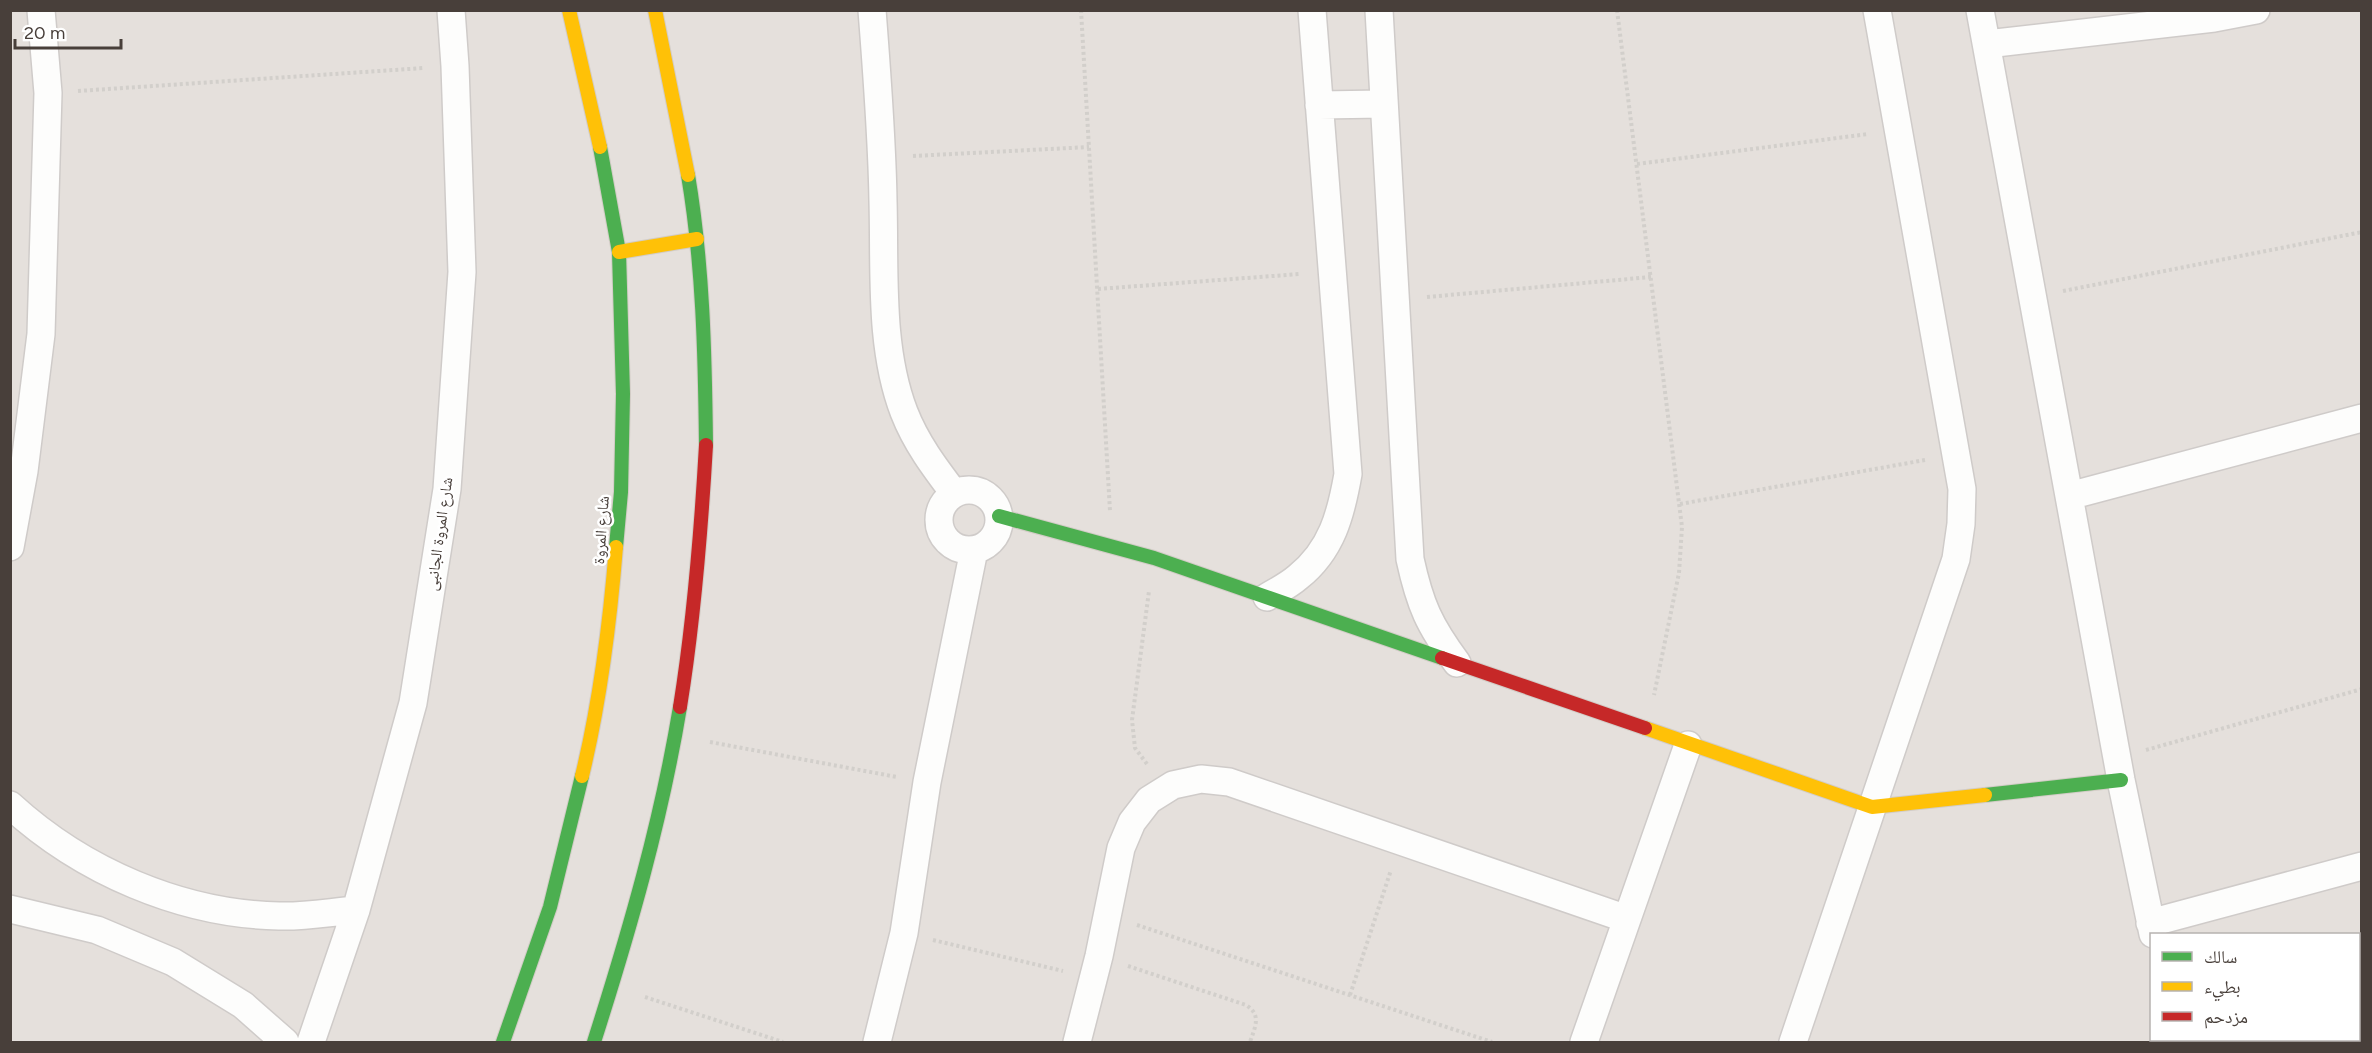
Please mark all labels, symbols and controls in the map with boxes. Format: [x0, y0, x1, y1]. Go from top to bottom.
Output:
scale bar [15, 12, 122, 50]
text: 20 m [24, 22, 65, 44]
street label: شارع المروة الجانبى [422, 476, 457, 592]
street label: شارع المروة [589, 495, 614, 565]
legend [2150, 933, 2360, 1041]
text: سالك [2204, 946, 2237, 968]
text: بطيء [2204, 976, 2241, 1002]
text: مزدحم [2204, 1006, 2248, 1029]

